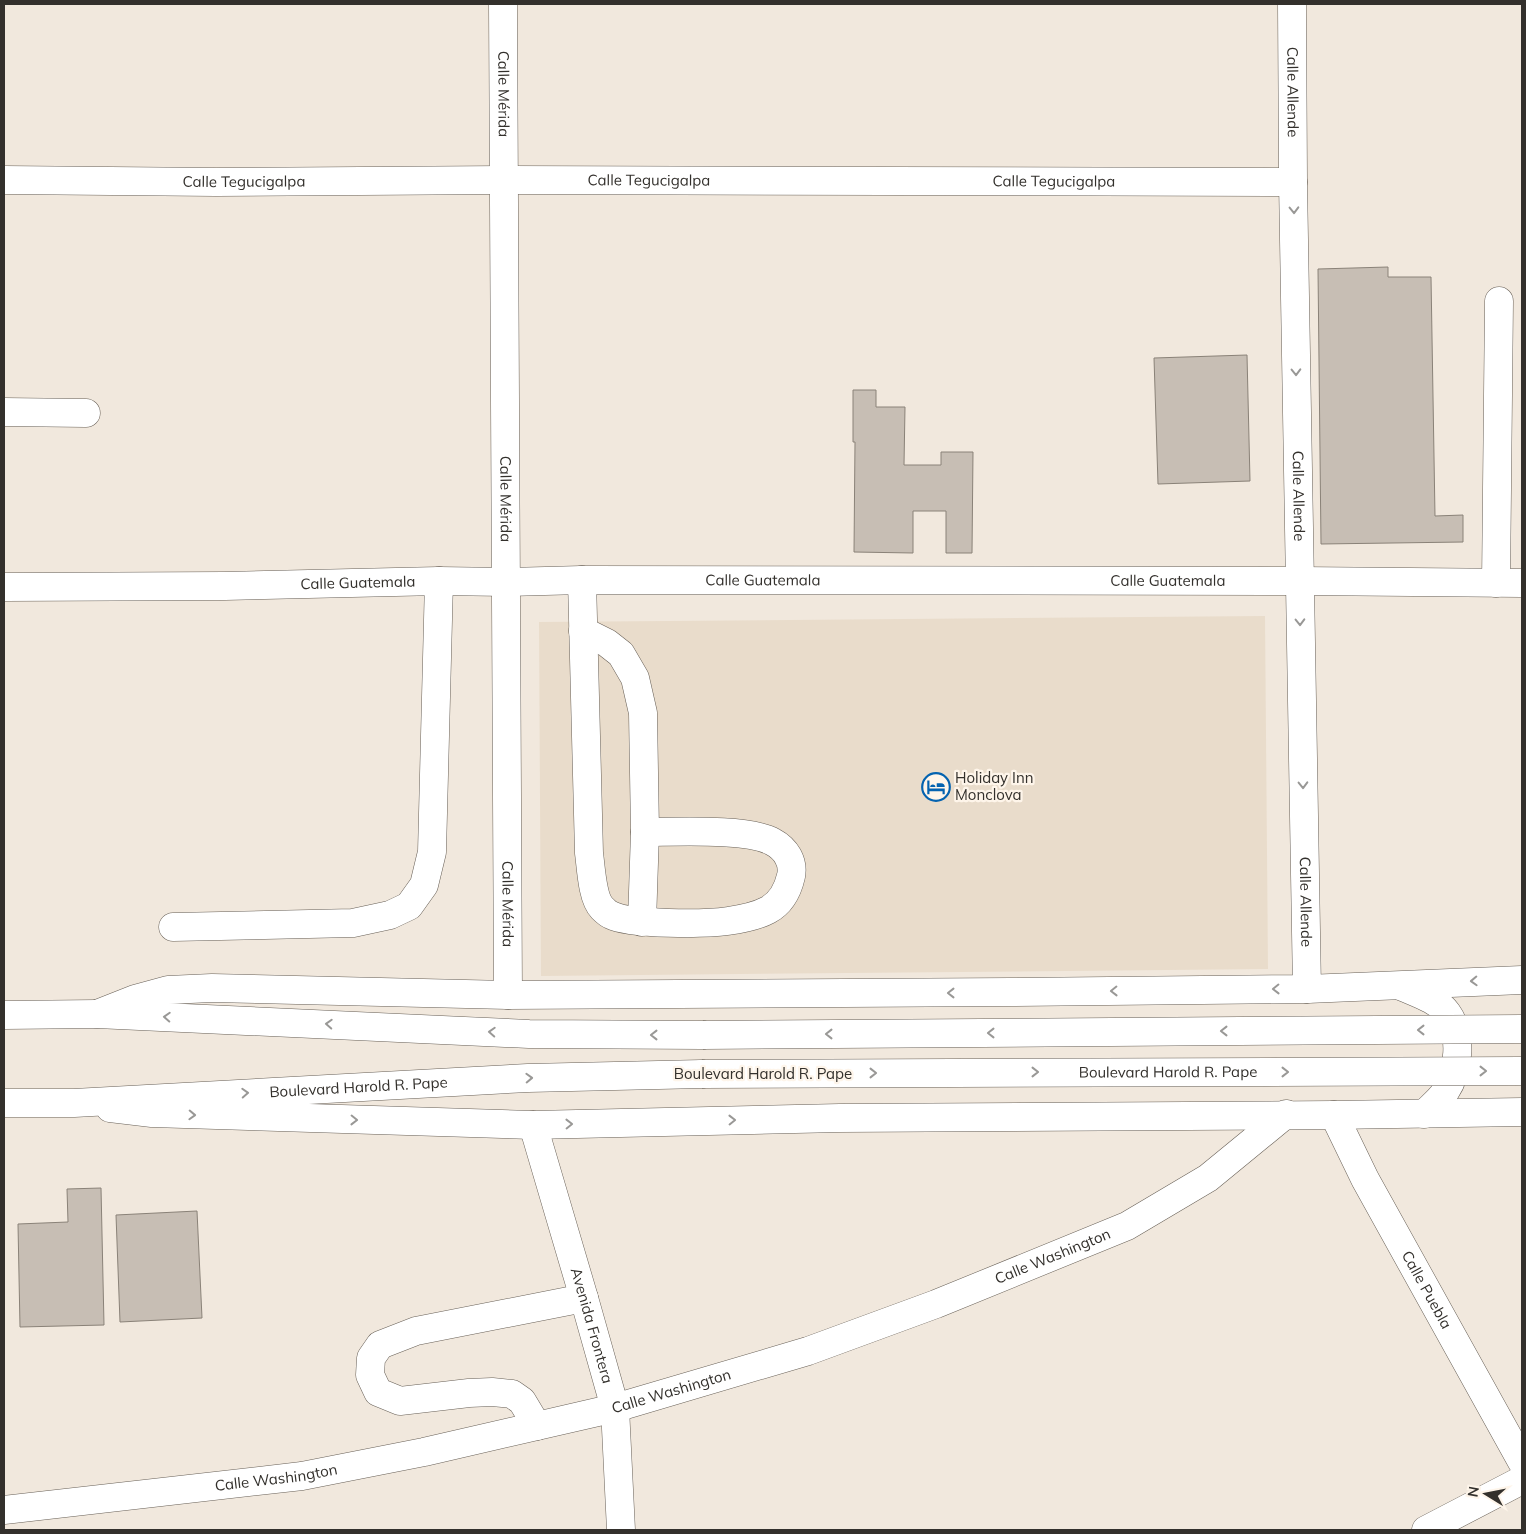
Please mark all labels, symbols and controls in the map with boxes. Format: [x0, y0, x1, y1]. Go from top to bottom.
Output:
street label: Calle Allende [1283, 47, 1303, 137]
street label: Calle Mérida [494, 51, 514, 137]
street label: Calle Tegucigalpa [588, 170, 710, 190]
street label: Calle Tegucigalpa [183, 171, 305, 191]
street label: Calle Tegucigalpa [993, 171, 1115, 191]
one-way arrow [1289, 206, 1299, 214]
one-way arrow [1291, 369, 1302, 377]
street label: Calle Allende [1289, 450, 1309, 541]
street label: Calle Mérida [496, 456, 516, 542]
street label: Calle Guatemala [705, 570, 820, 589]
street label: Calle Guatemala [1110, 571, 1225, 590]
street label: Calle Guatemala [300, 572, 416, 593]
one-way arrow [1295, 619, 1306, 627]
place label: Holiday Inn Monclova [955, 768, 1033, 804]
hotel icon: Holiday Inn Monclova [921, 772, 951, 802]
one-way arrow [1298, 781, 1309, 789]
street label: Calle Allende [1296, 856, 1316, 947]
street label: Calle Mérida [498, 861, 518, 947]
one-way arrow [1469, 976, 1477, 986]
one-way arrow [1272, 984, 1280, 994]
one-way arrow [1109, 986, 1117, 996]
one-way arrow [947, 988, 954, 998]
one-way arrow [163, 1012, 170, 1022]
one-way arrow [325, 1019, 333, 1030]
one-way arrow [1417, 1025, 1424, 1035]
one-way arrow [487, 1026, 495, 1037]
one-way arrow [1219, 1026, 1227, 1036]
one-way arrow [987, 1028, 994, 1038]
one-way arrow [650, 1029, 658, 1040]
one-way arrow [824, 1029, 832, 1039]
street label: Boulevard Harold R. Pape [1079, 1062, 1257, 1082]
street label: Boulevard Harold R. Pape [674, 1064, 852, 1083]
one-way arrow [1480, 1066, 1487, 1076]
one-way arrow [1032, 1067, 1040, 1077]
one-way arrow [1282, 1067, 1290, 1077]
one-way arrow [870, 1068, 877, 1078]
street label: Boulevard Harold R. Pape [269, 1072, 448, 1101]
one-way arrow [526, 1073, 534, 1083]
one-way arrow [241, 1088, 249, 1099]
one-way arrow [188, 1110, 196, 1120]
one-way arrow [351, 1114, 359, 1125]
one-way arrow [728, 1115, 736, 1125]
one-way arrow [566, 1118, 574, 1129]
street label: Calle Washington [992, 1224, 1113, 1288]
street label: Calle Puebla [1398, 1247, 1456, 1332]
street label: Avenida Frontera [567, 1265, 618, 1386]
street label: Calle Washington [609, 1364, 733, 1417]
street label: Calle Washington [214, 1459, 339, 1495]
north arrow [1461, 1469, 1511, 1519]
text: N [1463, 1485, 1483, 1499]

